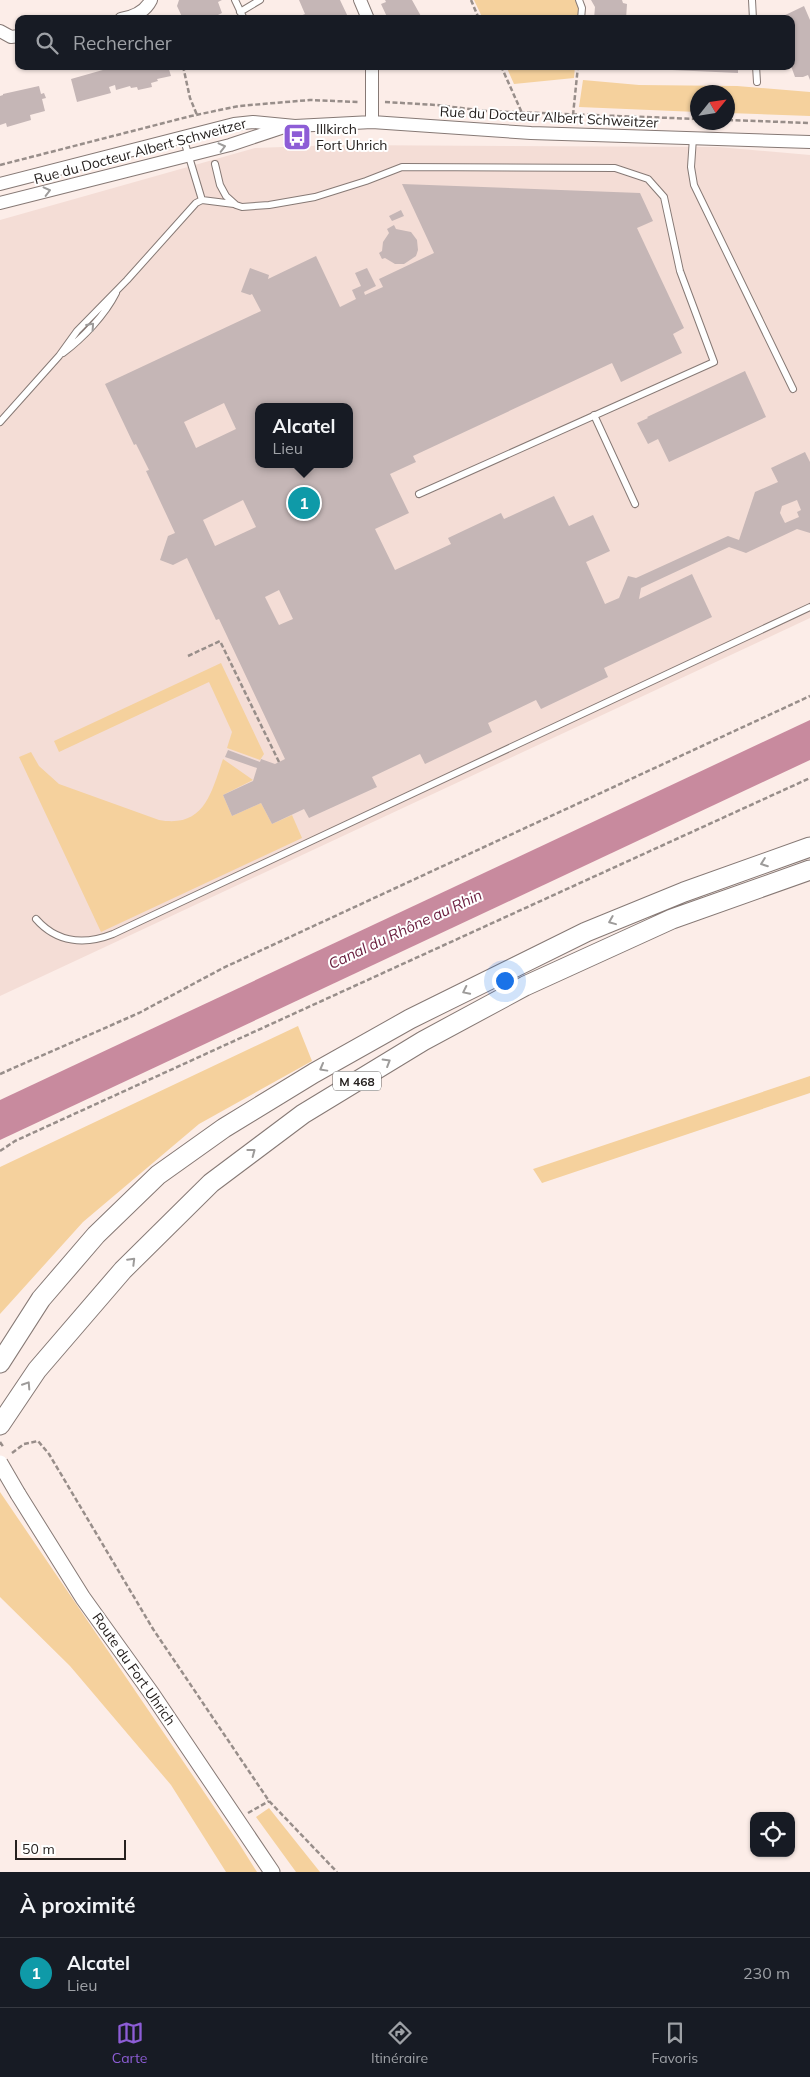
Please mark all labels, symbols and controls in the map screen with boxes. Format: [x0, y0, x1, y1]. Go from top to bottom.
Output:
search box [15, 15, 795, 70]
icon: search [33, 29, 61, 57]
text: Rechercher [73, 31, 172, 55]
north arrow [690, 85, 735, 130]
street label: Rue du Docteur Albert Schweitzer [439, 102, 660, 132]
street label: Rue du Docteur Albert Schweitzer [32, 114, 249, 188]
place label: Illkirch Fort Uhrich [316, 120, 388, 154]
bus stop icon: Illkirch Fort Uhrich [282, 122, 312, 152]
one-way arrow [217, 142, 226, 153]
one-way arrow [43, 186, 52, 197]
one-way arrow [85, 322, 94, 331]
popup [255, 403, 353, 468]
text: Alcatel [273, 414, 336, 438]
text: Lieu [273, 438, 303, 458]
pin: 1 [288, 484, 320, 522]
one-way arrow [760, 857, 769, 867]
water label: Canal du Rhône au Rhin [325, 885, 485, 973]
one-way arrow [609, 916, 617, 926]
your location [492, 968, 518, 994]
one-way arrow [462, 985, 471, 996]
one-way arrow [382, 1059, 391, 1069]
one-way arrow [319, 1062, 328, 1072]
road number: M 468 [333, 1072, 381, 1090]
one-way arrow [246, 1149, 256, 1158]
one-way arrow [126, 1258, 135, 1267]
one-way arrow [21, 1381, 30, 1390]
street label: Route du Fort Uhrich [88, 1609, 180, 1729]
map controls [750, 1812, 795, 1857]
button: locate [750, 1812, 795, 1857]
scale bar [15, 1837, 126, 1860]
text: 50 m [22, 1840, 55, 1858]
text: À proximité [20, 1892, 136, 1918]
text: Alcatel [67, 1951, 130, 1975]
text: 1 [31, 1963, 41, 1983]
text: 230 m [743, 1963, 790, 1983]
text: Lieu [67, 1975, 97, 1995]
tab: Carte [112, 2019, 147, 2067]
tab: Itinéraire [371, 2019, 428, 2067]
tab: Favoris [652, 2019, 698, 2067]

